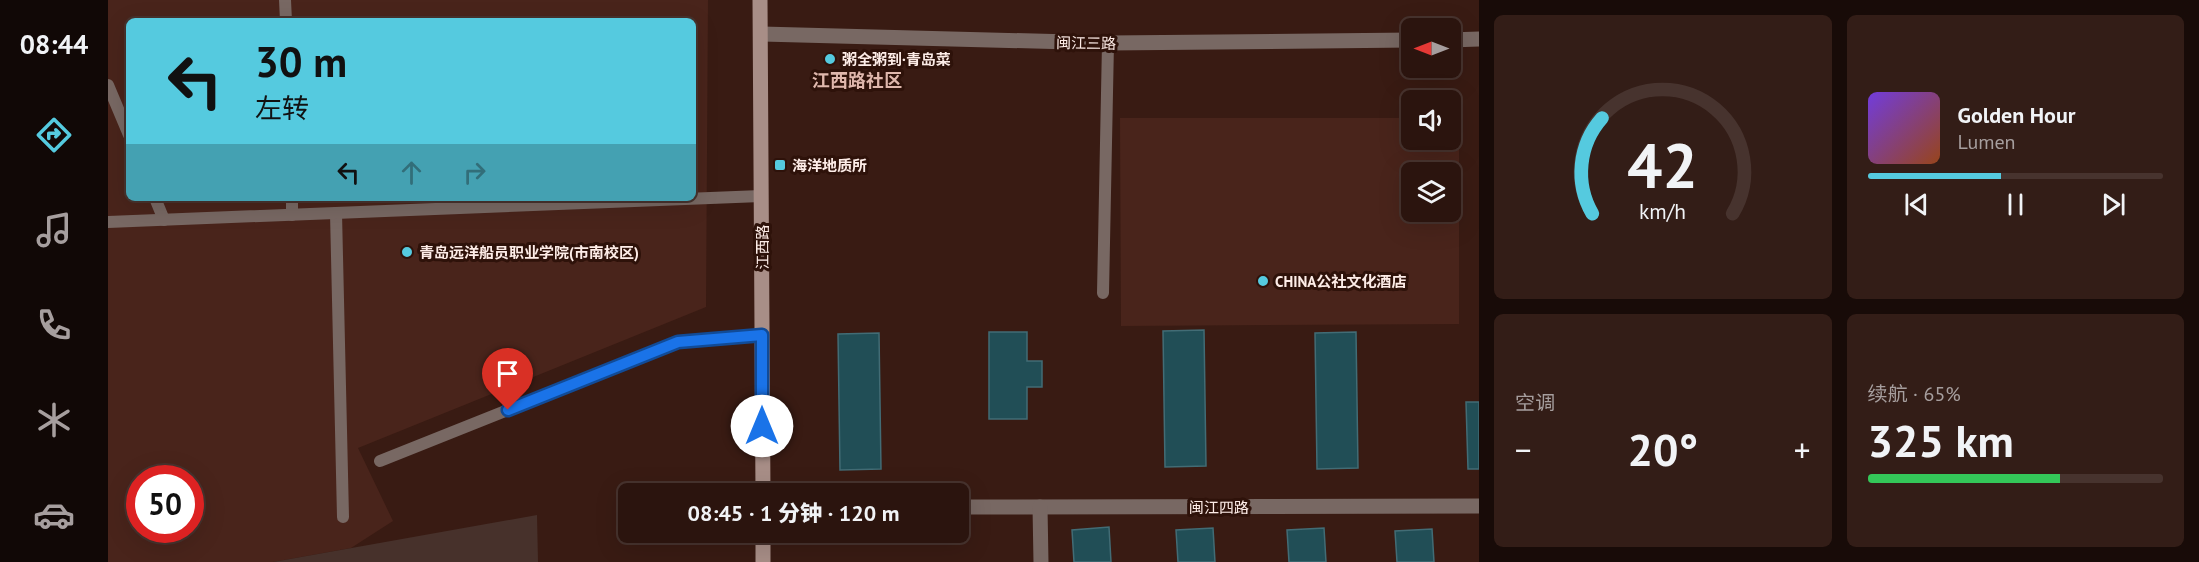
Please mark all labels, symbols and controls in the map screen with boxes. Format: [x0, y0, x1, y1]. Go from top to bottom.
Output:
north arrow [1401, 18, 1461, 78]
map controls [1401, 18, 1461, 222]
text: 08:44 [20, 27, 88, 61]
street label: 闽江三路 [1056, 33, 1116, 53]
text: 30 m [255, 34, 347, 89]
icon: left [156, 42, 234, 120]
place label: 粥全粥到·青岛菜 [842, 50, 951, 69]
marker: 粥全粥到·青岛菜 [823, 52, 837, 66]
district label: 江西路社区 [812, 69, 902, 92]
button: sound [1401, 90, 1461, 150]
text: 左转 [255, 91, 309, 125]
text: Golden Hour [1958, 101, 2075, 129]
icon: directions [33, 114, 75, 156]
text: 42 [1627, 124, 1698, 205]
text: Lumen [1958, 129, 2016, 155]
icon: left [332, 156, 365, 189]
icon: ahead [395, 156, 428, 189]
icon: right [458, 156, 491, 189]
place label: 海洋地质所 [792, 156, 867, 175]
marker: 海洋地质所 [773, 158, 787, 172]
button: layers [1401, 162, 1461, 222]
icon: previous [1900, 188, 1933, 221]
icon: pause [1999, 188, 2032, 221]
icon: next [2097, 188, 2130, 221]
text: km/h [1639, 197, 1686, 225]
icon: music [33, 209, 75, 251]
street label: 江西路 [753, 224, 772, 270]
place label: 青岛远洋船员职业学院(市南校区) [419, 243, 639, 262]
marker: 青岛远洋船员职业学院(市南校区) [400, 245, 414, 259]
place label: CHINA公社文化酒店 [1275, 272, 1406, 291]
marker: CHINA公社文化酒店 [1256, 274, 1270, 288]
icon: phone [33, 304, 75, 346]
pin [482, 348, 533, 410]
icon: arrive [491, 357, 524, 390]
text: 续航 · 65% [1868, 381, 1961, 407]
text: 空调 [1515, 390, 1555, 416]
position arrow [730, 394, 794, 458]
icon: climate [33, 399, 75, 441]
text: 325 km [1868, 411, 2014, 469]
text: 20° [1627, 420, 1698, 478]
text: − [1515, 428, 1532, 471]
text: + [1794, 428, 1810, 471]
speed limit sign: 50 [126, 465, 204, 543]
icon: car [33, 494, 75, 536]
street label: 闽江四路 [1189, 498, 1249, 517]
text: 08:45 · 1 分钟 · 120 m [688, 499, 899, 527]

